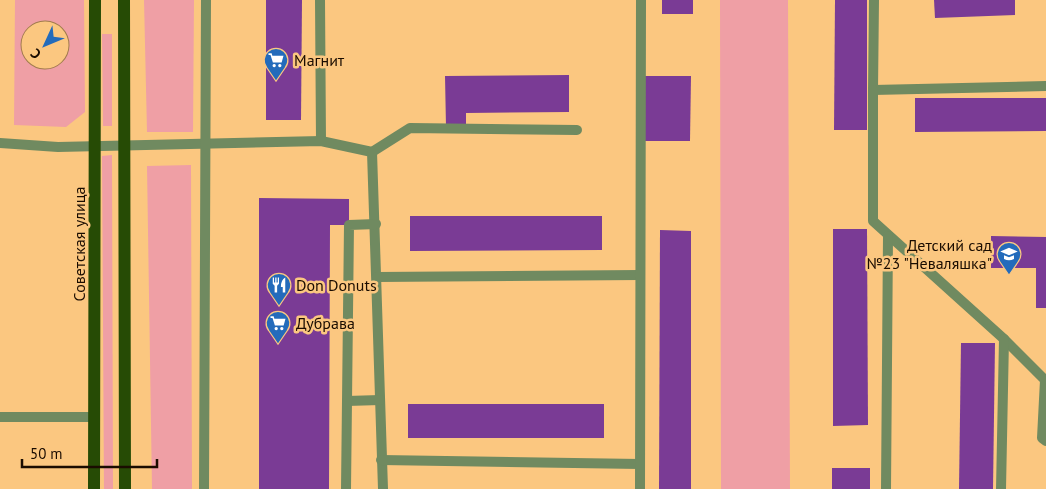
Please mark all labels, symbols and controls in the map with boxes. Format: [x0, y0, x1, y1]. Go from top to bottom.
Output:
north arrow [20, 20, 70, 70]
text: С [26, 45, 45, 63]
supermarket icon: Магнит [263, 47, 289, 81]
place label: Магнит [294, 50, 345, 70]
street label: Советская улица [69, 187, 89, 301]
place label: Детский сад №23 "Неваляшка" [866, 235, 992, 273]
school or university icon: Детский сад №23 "Неваляшка" [996, 241, 1022, 275]
restaurant icon: Don Donuts [266, 272, 292, 306]
place label: Don Donuts [296, 275, 377, 295]
supermarket icon: Дубрава [265, 310, 291, 344]
place label: Дубрава [296, 313, 355, 333]
scale bar [22, 436, 158, 468]
text: 50 m [30, 444, 63, 463]

